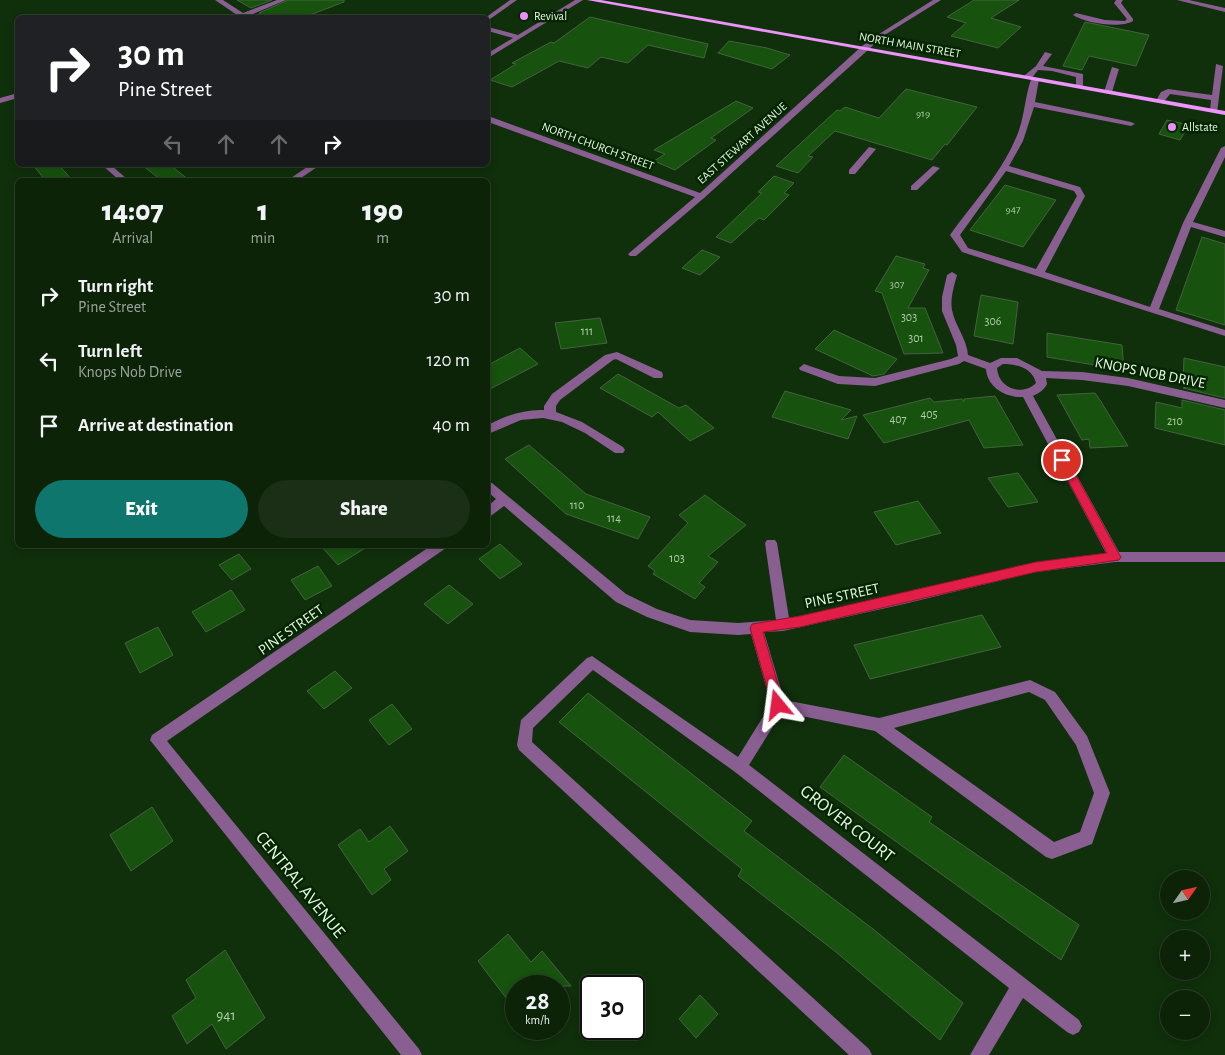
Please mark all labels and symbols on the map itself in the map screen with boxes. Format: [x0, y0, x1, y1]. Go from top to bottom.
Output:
marker: Revival [518, 10, 530, 22]
place label: Revival [534, 10, 567, 22]
street label: NORTH MAIN STREET [858, 30, 962, 60]
street label: EAST STEWART AVENUE [695, 100, 789, 186]
house number: 919 [916, 108, 930, 119]
street label: NORTH CHURCH STREET [540, 120, 656, 172]
marker: Allstate [1166, 121, 1178, 133]
place label: Allstate [1182, 121, 1218, 133]
house number: 947 [1005, 204, 1021, 215]
house number: 307 [890, 279, 905, 290]
house number: 303 [901, 311, 917, 323]
house number: 306 [985, 315, 1002, 327]
house number: 111 [581, 325, 593, 337]
house number: 301 [908, 332, 924, 344]
street label: KNOPS NOB DRIVE [1093, 355, 1207, 391]
house number: 405 [920, 408, 938, 420]
house number: 407 [889, 413, 907, 425]
house number: 210 [1167, 415, 1183, 427]
pin [1041, 439, 1083, 481]
house number: 110 [570, 499, 584, 511]
house number: 114 [607, 512, 621, 524]
house number: 103 [669, 552, 685, 564]
street label: PINE STREET [803, 581, 881, 611]
street label: PINE STREET [256, 602, 327, 658]
position arrow [751, 678, 803, 730]
street label: GROVER COURT [797, 782, 897, 866]
street label: CENTRAL AVENUE [252, 828, 348, 942]
north arrow [1160, 870, 1210, 920]
speed limit sign: 30 [580, 975, 645, 1040]
house number: 941 [216, 1008, 236, 1023]

